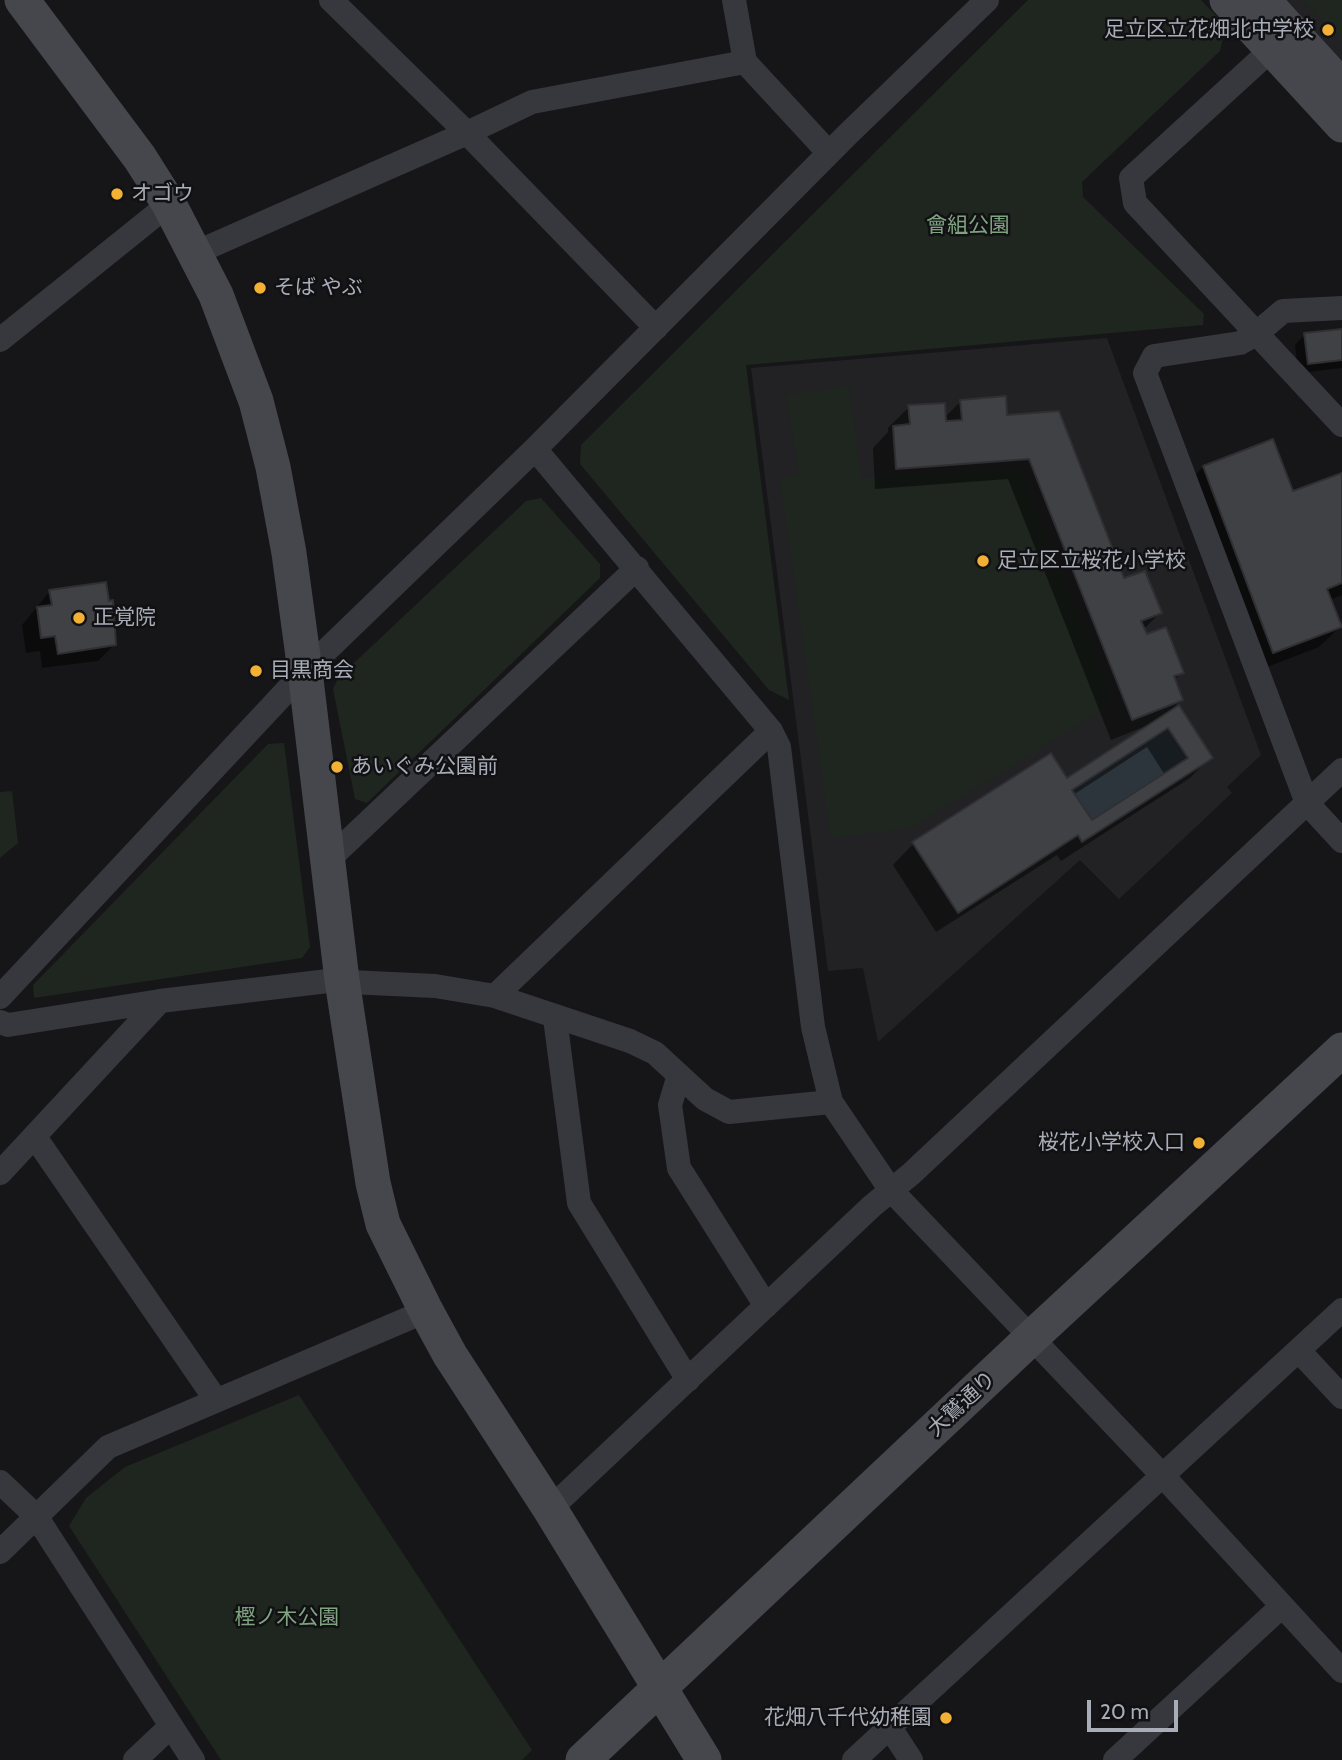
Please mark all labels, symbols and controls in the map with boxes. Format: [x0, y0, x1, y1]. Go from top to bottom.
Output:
place label: 足立区立花畑北中学校 [1104, 17, 1314, 43]
marker: 足立区立花畑北中学校 [1320, 22, 1336, 38]
place label: オゴウ [131, 181, 194, 207]
marker: オゴウ [109, 186, 125, 202]
park label: 會組公園 [926, 213, 1010, 239]
place label: そば やぶ [274, 275, 363, 301]
marker: そば やぶ [252, 280, 268, 296]
place label: 足立区立桜花小学校 [997, 548, 1186, 574]
marker: 足立区立桜花小学校 [975, 553, 991, 569]
place label: 正覚院 [93, 605, 156, 631]
marker: 正覚院 [71, 610, 87, 626]
place label: 目黒商会 [270, 658, 354, 684]
marker: 目黒商会 [248, 663, 264, 679]
place label: あいぐみ公園前 [351, 754, 498, 780]
marker: あいぐみ公園前 [329, 759, 345, 775]
place label: 桜花小学校入口 [1038, 1130, 1185, 1156]
marker: 桜花小学校入口 [1191, 1135, 1207, 1151]
street label: 大鷲通り [923, 1366, 1001, 1442]
park label: 樫ノ木公園 [235, 1605, 339, 1631]
scale bar [1090, 1686, 1181, 1730]
text: 20 m [1100, 1699, 1149, 1724]
place label: 花畑八千代幼稚園 [764, 1705, 932, 1731]
marker: 花畑八千代幼稚園 [938, 1710, 954, 1726]

